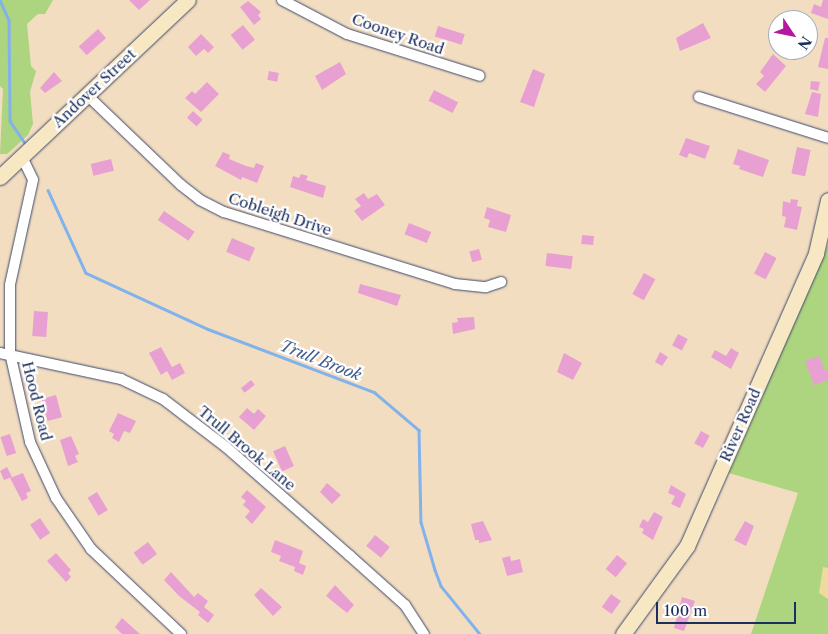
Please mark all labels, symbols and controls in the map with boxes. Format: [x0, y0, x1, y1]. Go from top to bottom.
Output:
street label: Cooney Road [349, 10, 447, 58]
north arrow [768, 10, 818, 60]
text: N [794, 33, 815, 53]
street label: Andover Street [49, 45, 139, 131]
street label: Cobleigh Drive [226, 189, 334, 239]
water label: Trull Brook [278, 336, 364, 384]
street label: Hood Road [18, 359, 56, 443]
street label: River Road [716, 385, 764, 465]
street label: Trull Brook Lane [195, 402, 299, 494]
scale bar [658, 592, 798, 624]
text: 100 m [664, 601, 707, 620]

